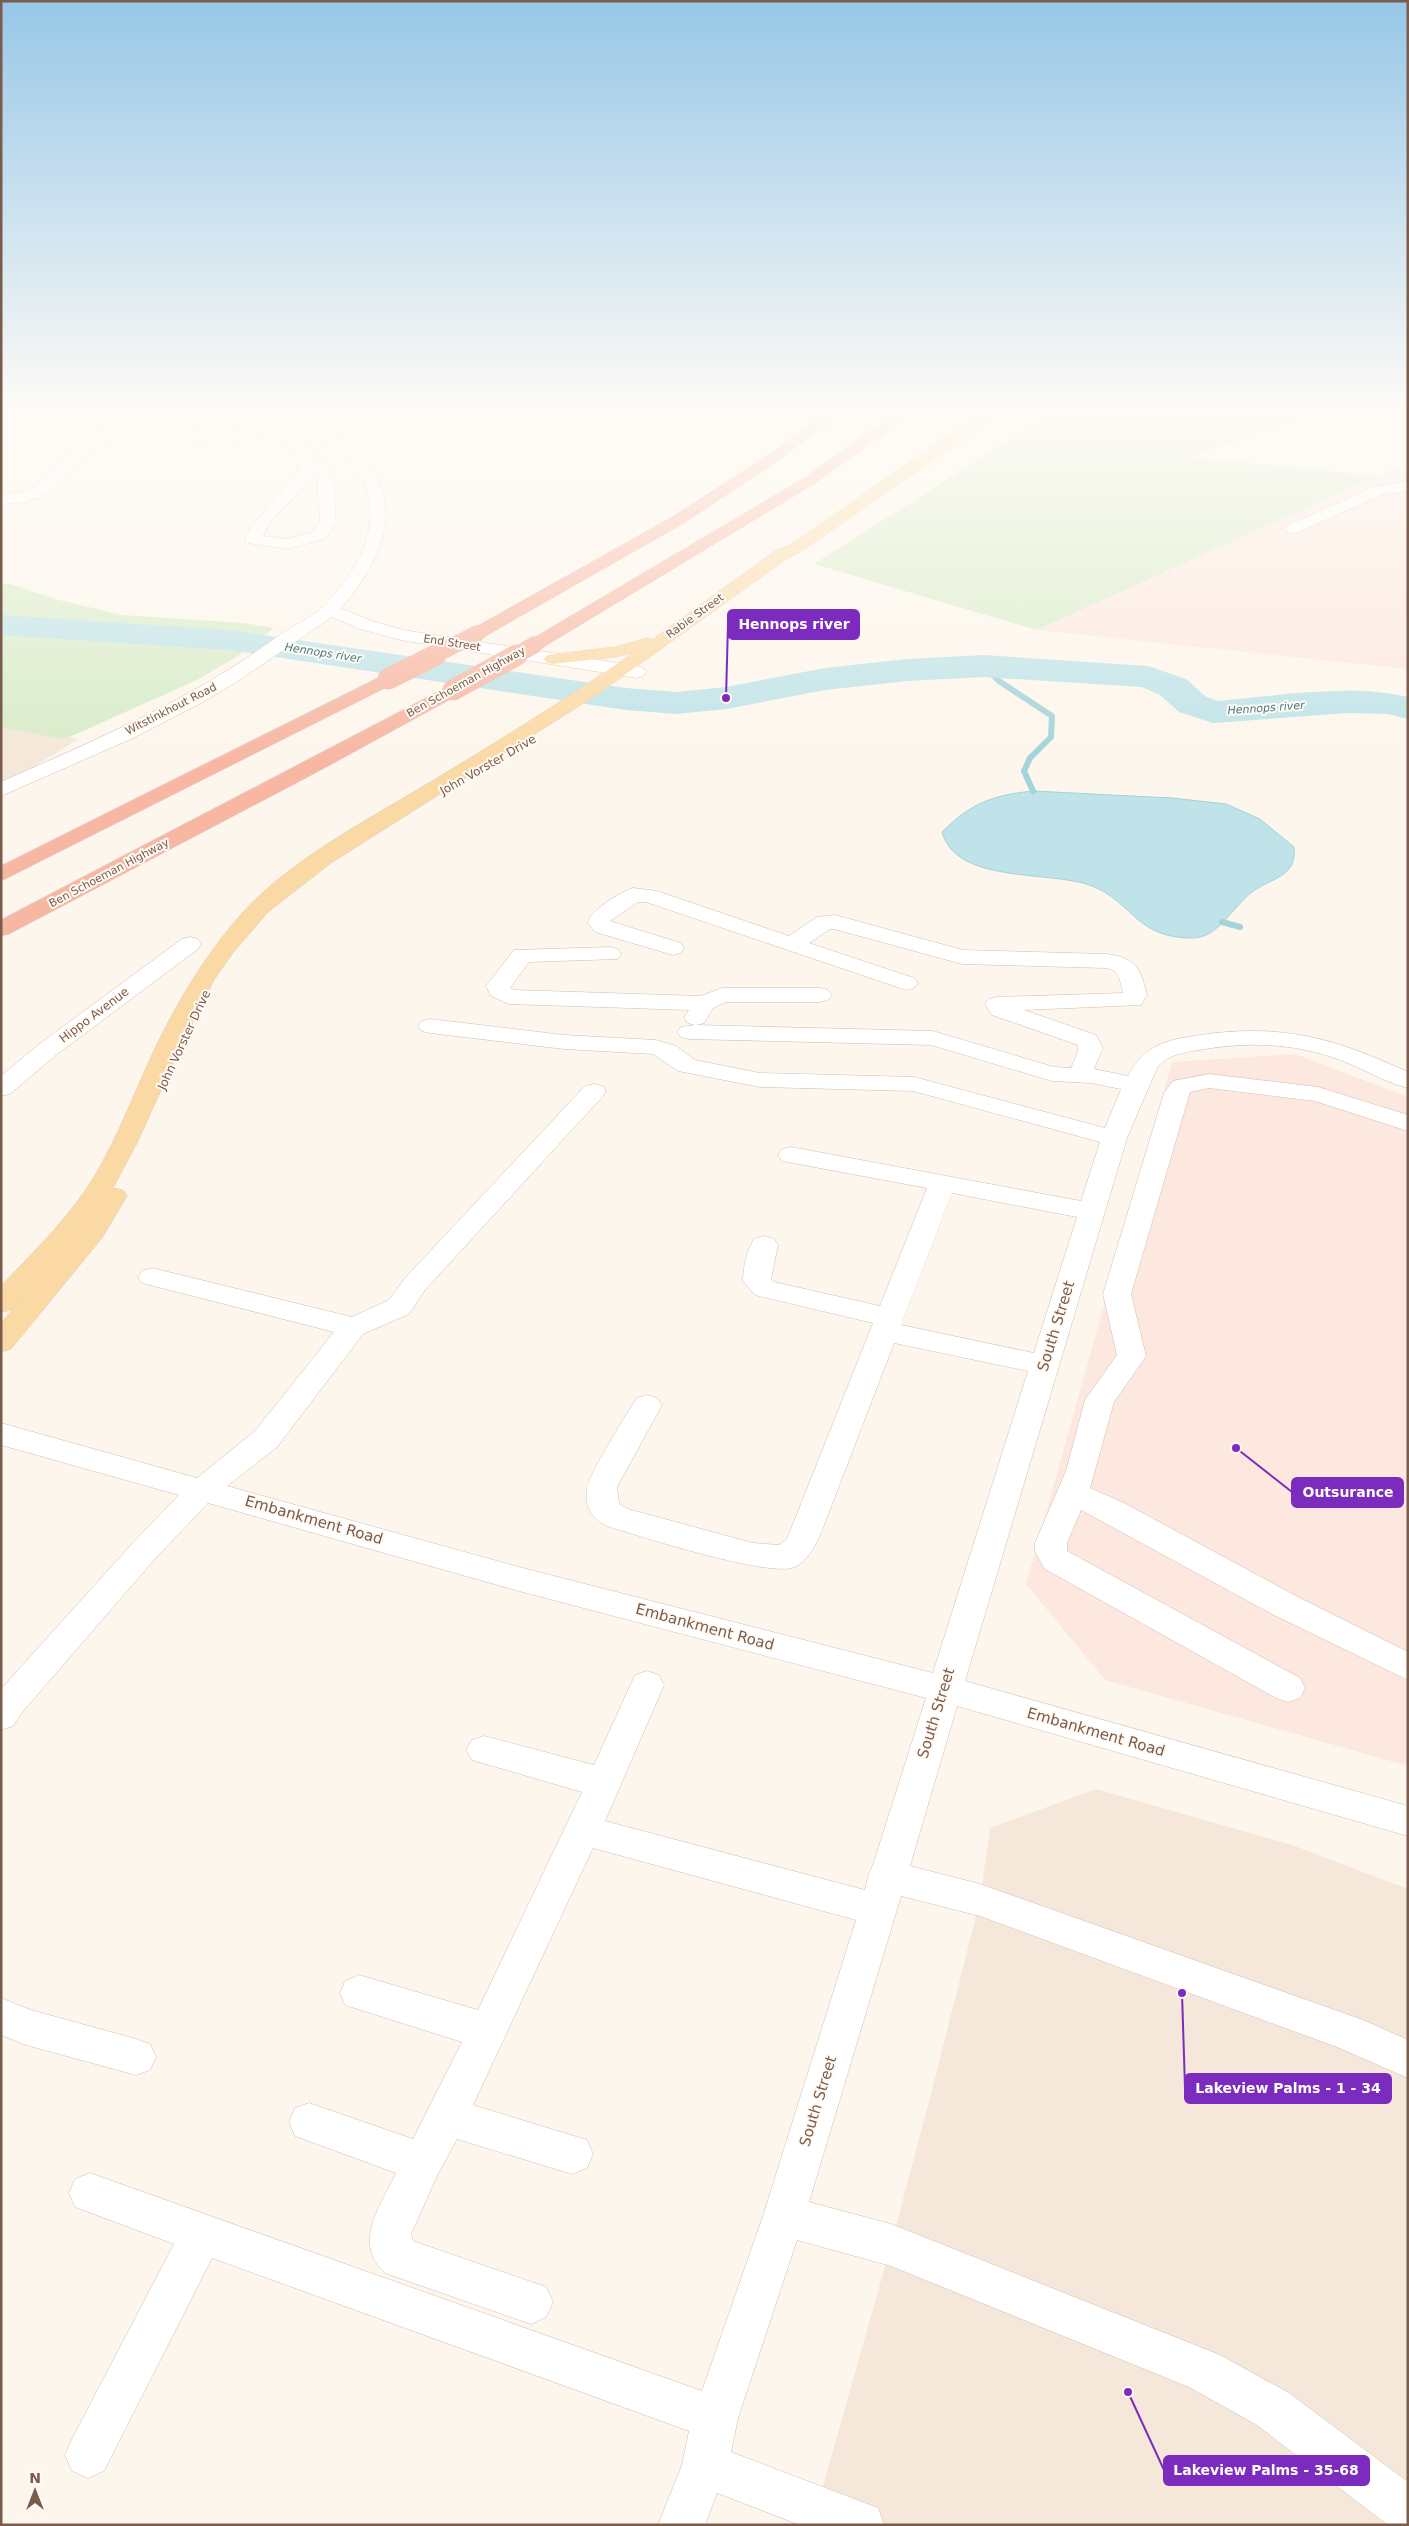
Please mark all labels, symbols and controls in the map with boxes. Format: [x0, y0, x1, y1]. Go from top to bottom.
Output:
street label: Rabie Street [664, 590, 727, 641]
callout: Hennops river [728, 610, 859, 639]
text: Hennops river [738, 616, 850, 632]
street label: End Street [422, 632, 482, 654]
water label: Hennops river [284, 641, 364, 666]
street label: Ben Schoeman Highway [404, 644, 528, 720]
street label: Witstinkhout Road [123, 680, 219, 738]
water label: Hennops river [1227, 699, 1306, 717]
street label: John Vorster Drive [437, 732, 539, 799]
street label: Ben Schoeman Highway [47, 836, 172, 910]
street label: Hippo Avenue [57, 984, 131, 1046]
street label: John Vorster Drive [154, 988, 213, 1093]
street label: South Street [1034, 1278, 1078, 1374]
callout: Outsurance [1292, 1478, 1403, 1507]
text: Outsurance [1303, 1484, 1393, 1500]
street label: Embankment Road [243, 1492, 385, 1548]
street label: Embankment Road [634, 1600, 776, 1654]
street label: South Street [914, 1665, 958, 1761]
street label: Embankment Road [1025, 1704, 1167, 1760]
street label: South Street [796, 2053, 840, 2149]
callout: Lakeview Palms - 1 - 34 [1185, 2074, 1391, 2103]
text: Lakeview Palms - 1 - 34 [1195, 2080, 1381, 2096]
callout: Lakeview Palms - 35-68 [1164, 2456, 1369, 2485]
text: Lakeview Palms - 35-68 [1173, 2462, 1359, 2478]
north arrow [10, 2466, 60, 2516]
text: N [29, 2470, 41, 2486]

